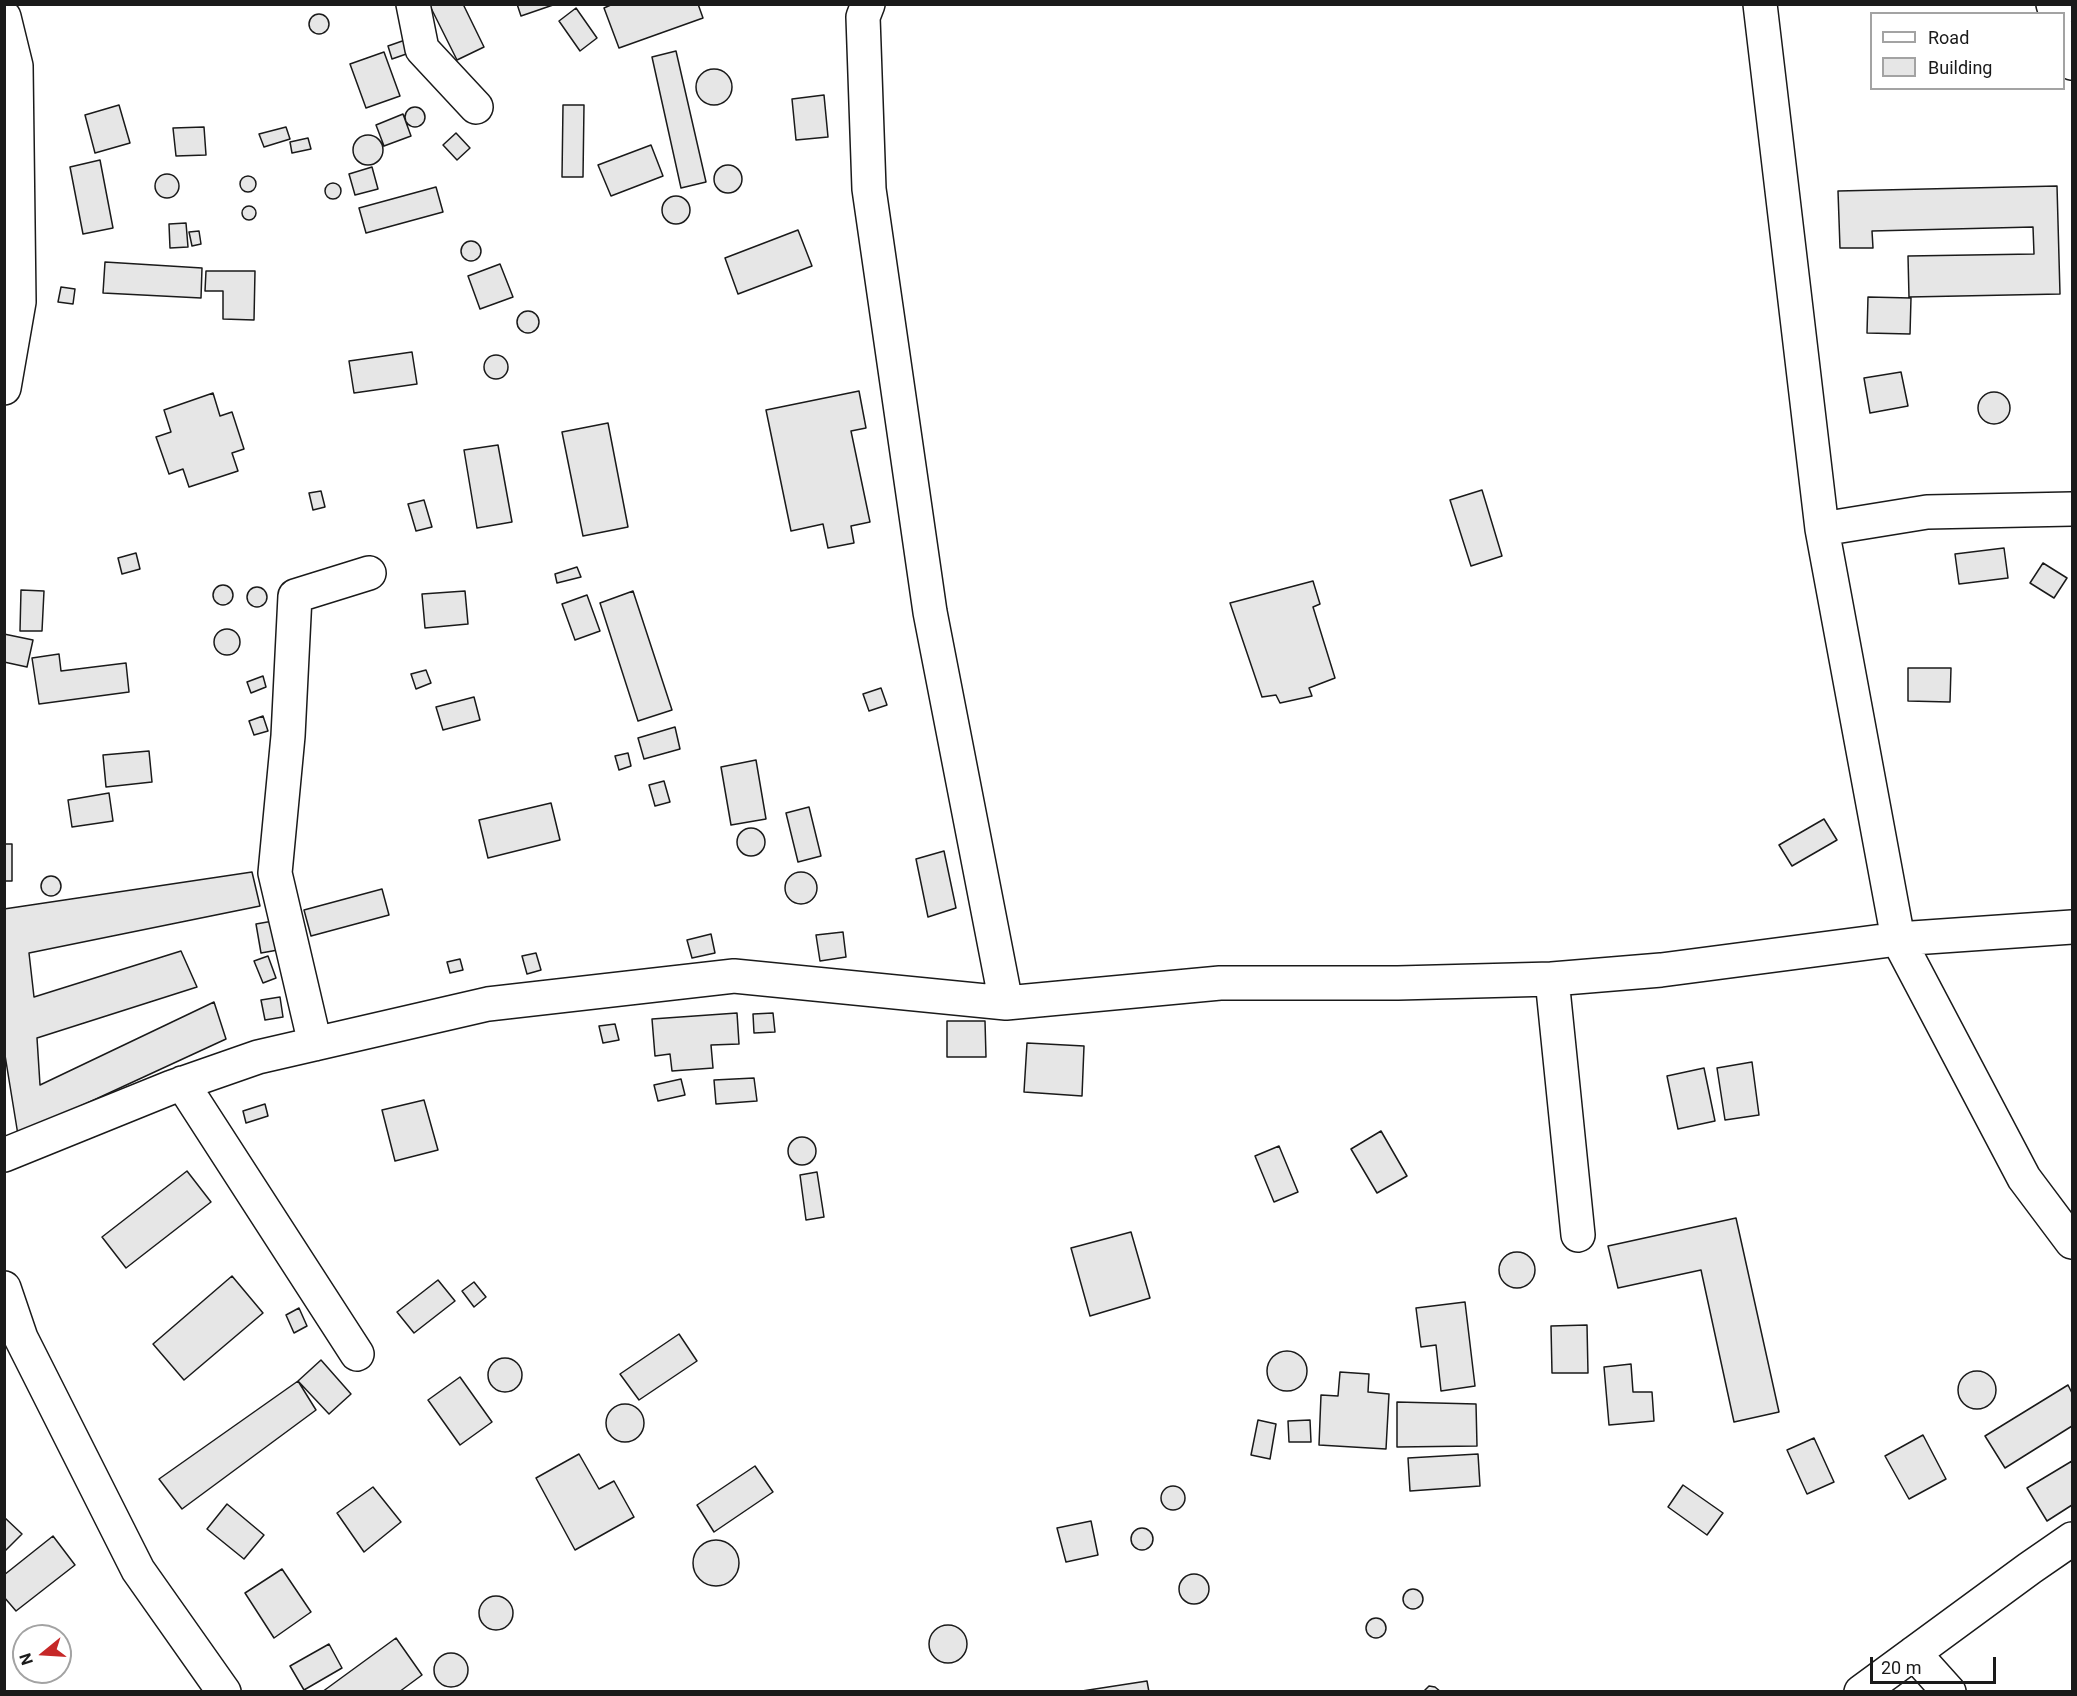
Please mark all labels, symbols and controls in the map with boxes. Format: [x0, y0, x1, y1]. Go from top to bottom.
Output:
legend [1870, 12, 2065, 90]
text: Road [1928, 27, 1969, 48]
text: Building [1928, 57, 1992, 78]
north arrow [12, 1624, 72, 1684]
scale bar [1873, 1645, 1999, 1683]
text: N [16, 1651, 37, 1667]
text: 20 m [1881, 1657, 1921, 1678]

